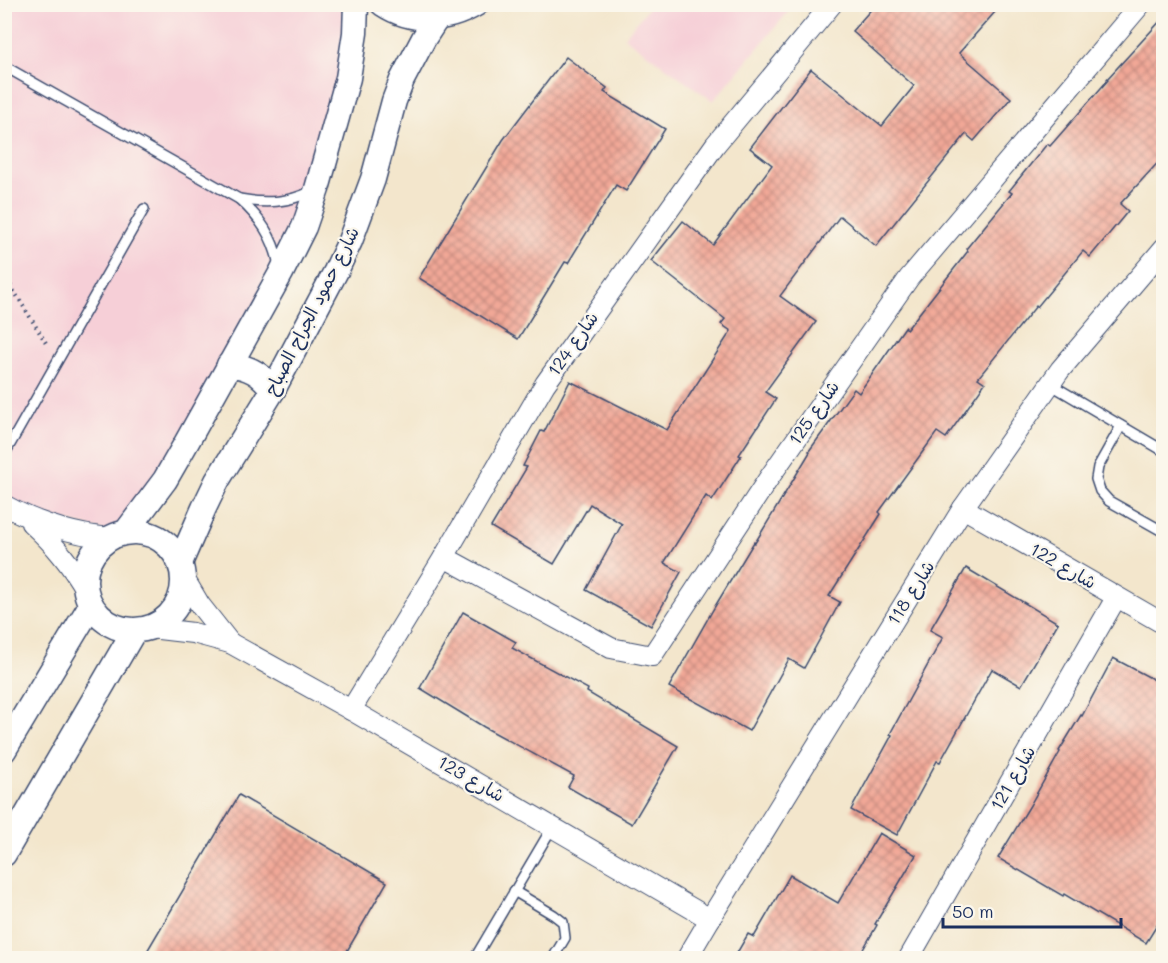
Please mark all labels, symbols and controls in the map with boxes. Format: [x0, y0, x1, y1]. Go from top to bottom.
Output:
street label: شارع حمود الجراح الصباح [258, 222, 365, 399]
street label: شارع 124 [541, 306, 604, 381]
street label: شارع 125 [782, 376, 845, 450]
street label: شارع 122 [1025, 537, 1101, 595]
street label: شارع 118 [881, 556, 940, 630]
street label: شارع 121 [984, 741, 1041, 815]
street label: شارع 123 [433, 749, 509, 808]
scale bar [943, 891, 1122, 929]
text: 50 m [952, 899, 994, 923]

